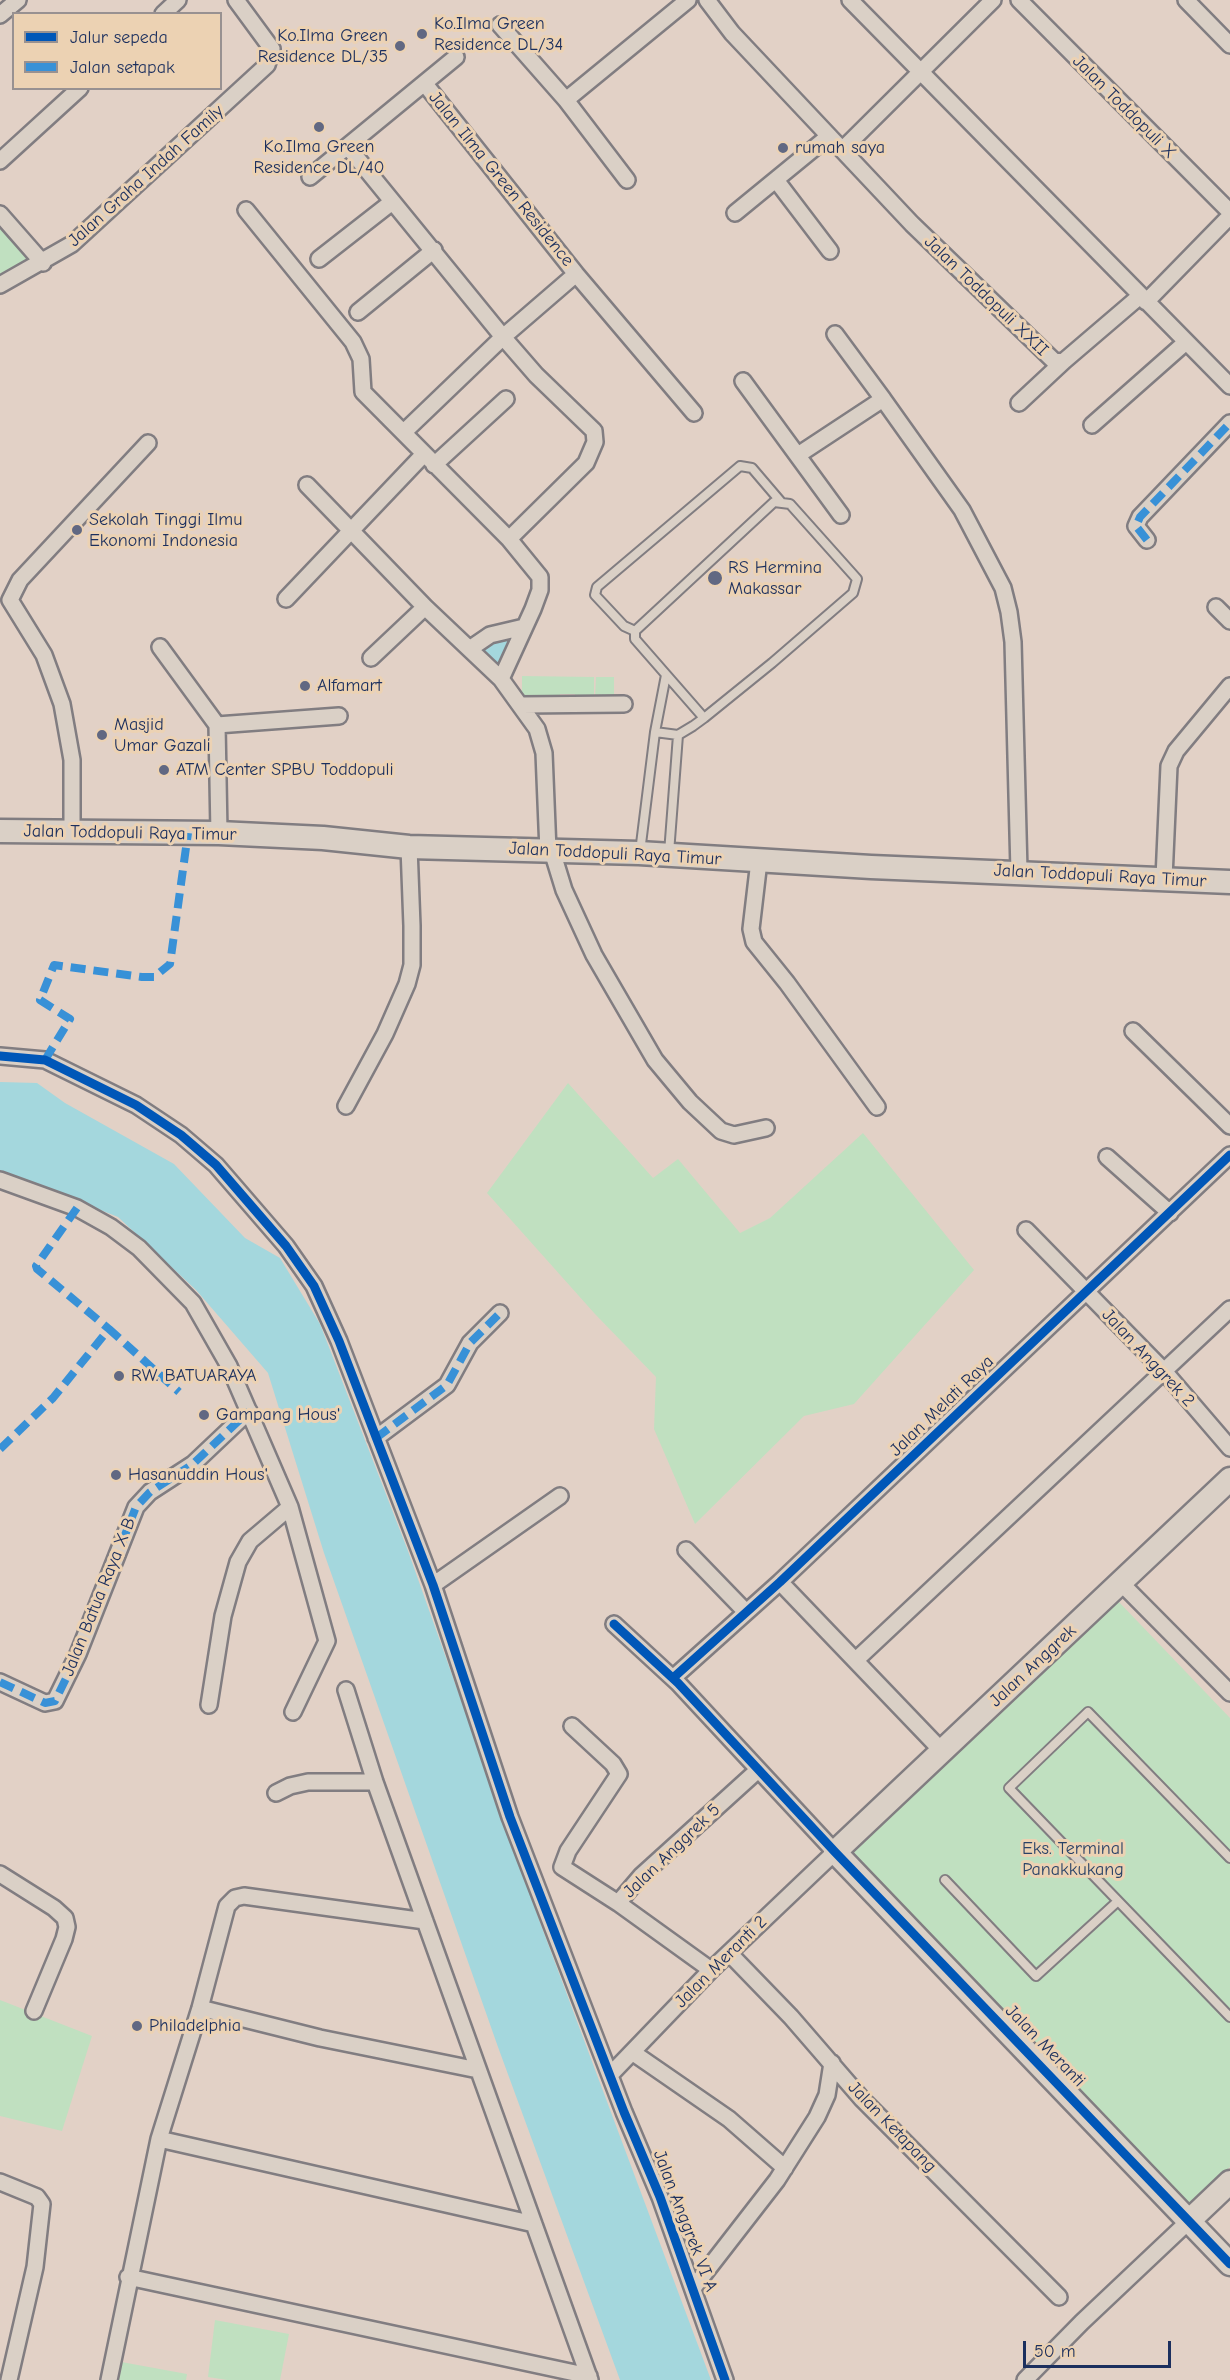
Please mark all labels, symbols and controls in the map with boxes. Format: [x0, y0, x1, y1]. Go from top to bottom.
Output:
legend [12, 12, 222, 90]
place label: Ko.Ilma Green Residence DL/34 [434, 13, 563, 56]
place label: Ko.Ilma Green Residence DL/35 [258, 25, 388, 68]
text: Jalur sepeda [70, 27, 168, 48]
marker: Ko.Ilma Green Residence DL/34 [415, 27, 429, 41]
marker: Ko.Ilma Green Residence DL/35 [393, 39, 407, 53]
street label: Jalan Toddopuli X [1068, 51, 1180, 163]
text: Jalan setapak [70, 57, 175, 78]
street label: Jalan Ilma Green Residence [424, 87, 578, 271]
street label: Jalan Graha Indah Family [64, 100, 228, 252]
marker: Ko.Ilma Green Residence DL/40 [312, 120, 326, 134]
place label: Ko.Ilma Green Residence DL/40 [253, 136, 385, 178]
place label: rumah saya [795, 137, 885, 159]
marker: rumah saya [776, 141, 790, 155]
street label: Jalan Toddopuli XXII [919, 231, 1053, 361]
place label: Sekolah Tinggi Ilmu Ekonomi Indonesia [89, 509, 242, 552]
marker: Sekolah Tinggi Ilmu Ekonomi Indonesia [70, 523, 84, 537]
place label: RS Hermina Makassar [728, 557, 822, 600]
marker: RS Hermina Makassar [706, 569, 724, 587]
place label: Alfamart [317, 675, 382, 697]
marker: Alfamart [298, 679, 312, 693]
place label: Masjid Umar Gazali [114, 714, 211, 756]
marker: Masjid Umar Gazali [95, 728, 109, 742]
place label: ATM Center SPBU Toddopuli [176, 759, 394, 781]
marker: ATM Center SPBU Toddopuli [157, 763, 171, 777]
street label: Jalan Toddopuli Raya Timur [23, 820, 237, 846]
street label: Jalan Toddopuli Raya Timur [508, 838, 722, 870]
street label: Jalan Toddopuli Raya Timur [993, 860, 1207, 892]
street label: Jalan Anggrek 2 [1097, 1304, 1199, 1412]
street label: Jalan Melati Raya [886, 1351, 998, 1461]
place label: RW. BATUARAYA [131, 1365, 256, 1387]
marker: RW. BATUARAYA [112, 1369, 126, 1383]
place label: Gampang Hous' [216, 1404, 340, 1426]
marker: Gampang Hous' [197, 1408, 211, 1422]
place label: Hasanuddin Hous' [128, 1464, 268, 1486]
marker: Hasanuddin Hous' [109, 1468, 123, 1482]
street label: Jalan Batua Raya X B [57, 1515, 141, 1679]
street label: Jalan Anggrek [985, 1620, 1081, 1712]
street label: Jalan Anggrek 5 [619, 1799, 725, 1903]
park label: Eks. Terminal Panakkukang [1022, 1838, 1124, 1880]
street label: Jalan Meranti 2 [670, 1911, 772, 2013]
street label: Jalan Meranti [1000, 2000, 1090, 2092]
place label: Philadelphia [149, 2015, 241, 2037]
marker: Philadelphia [130, 2019, 144, 2033]
street label: Jalan Ketapang [843, 2077, 941, 2177]
street label: Jalan Anggrek VI A [648, 2147, 722, 2295]
scale bar [1026, 2329, 1174, 2367]
text: 50 m [1034, 2341, 1076, 2362]

